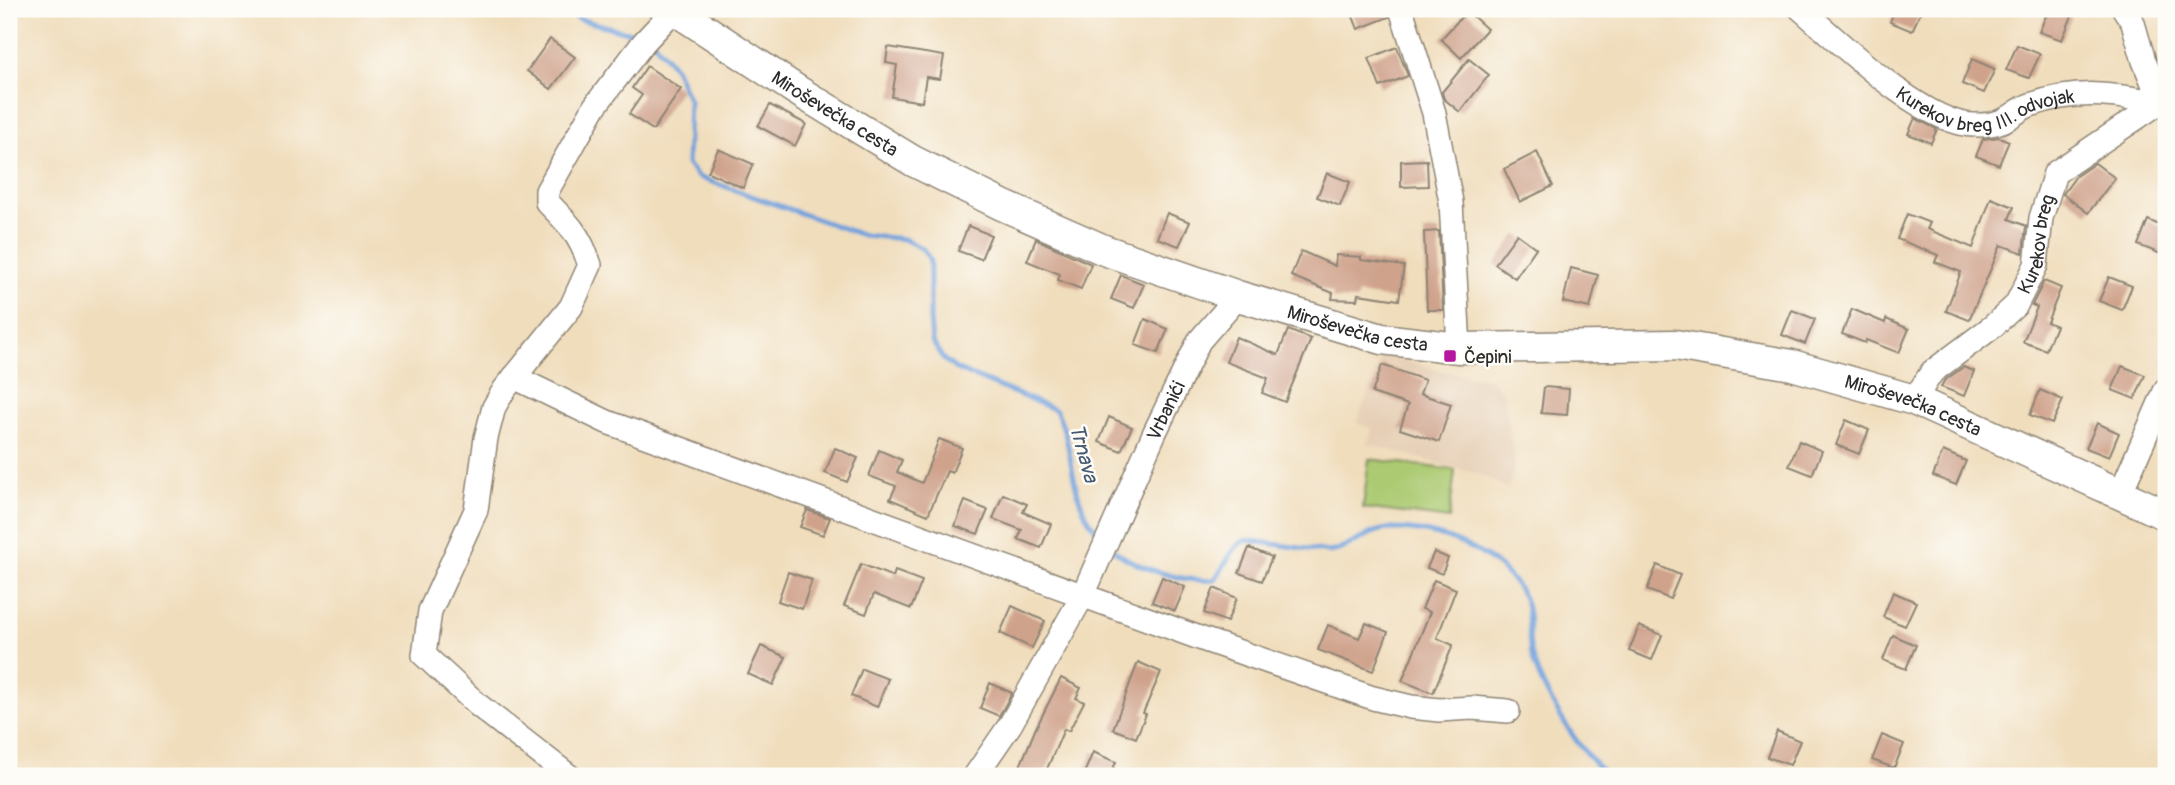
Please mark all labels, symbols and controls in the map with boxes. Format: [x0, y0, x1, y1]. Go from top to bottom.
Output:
street label: Miroševečka cesta [767, 66, 903, 162]
street label: Kurekov breg III. odvojak [1892, 74, 2084, 106]
text: Kurekov breg III. odvojak [1891, 82, 2076, 138]
street label: Kurekov breg [2012, 191, 2061, 298]
street label: Miroševečka cesta [1284, 300, 1429, 357]
place label: Čepini [1464, 345, 1512, 369]
marker: Čepini [1442, 348, 1458, 364]
street label: Miroševečka cesta [1842, 370, 1985, 442]
street label: Vrbanići [1142, 377, 1191, 445]
water label: Trnava [1063, 421, 1105, 486]

